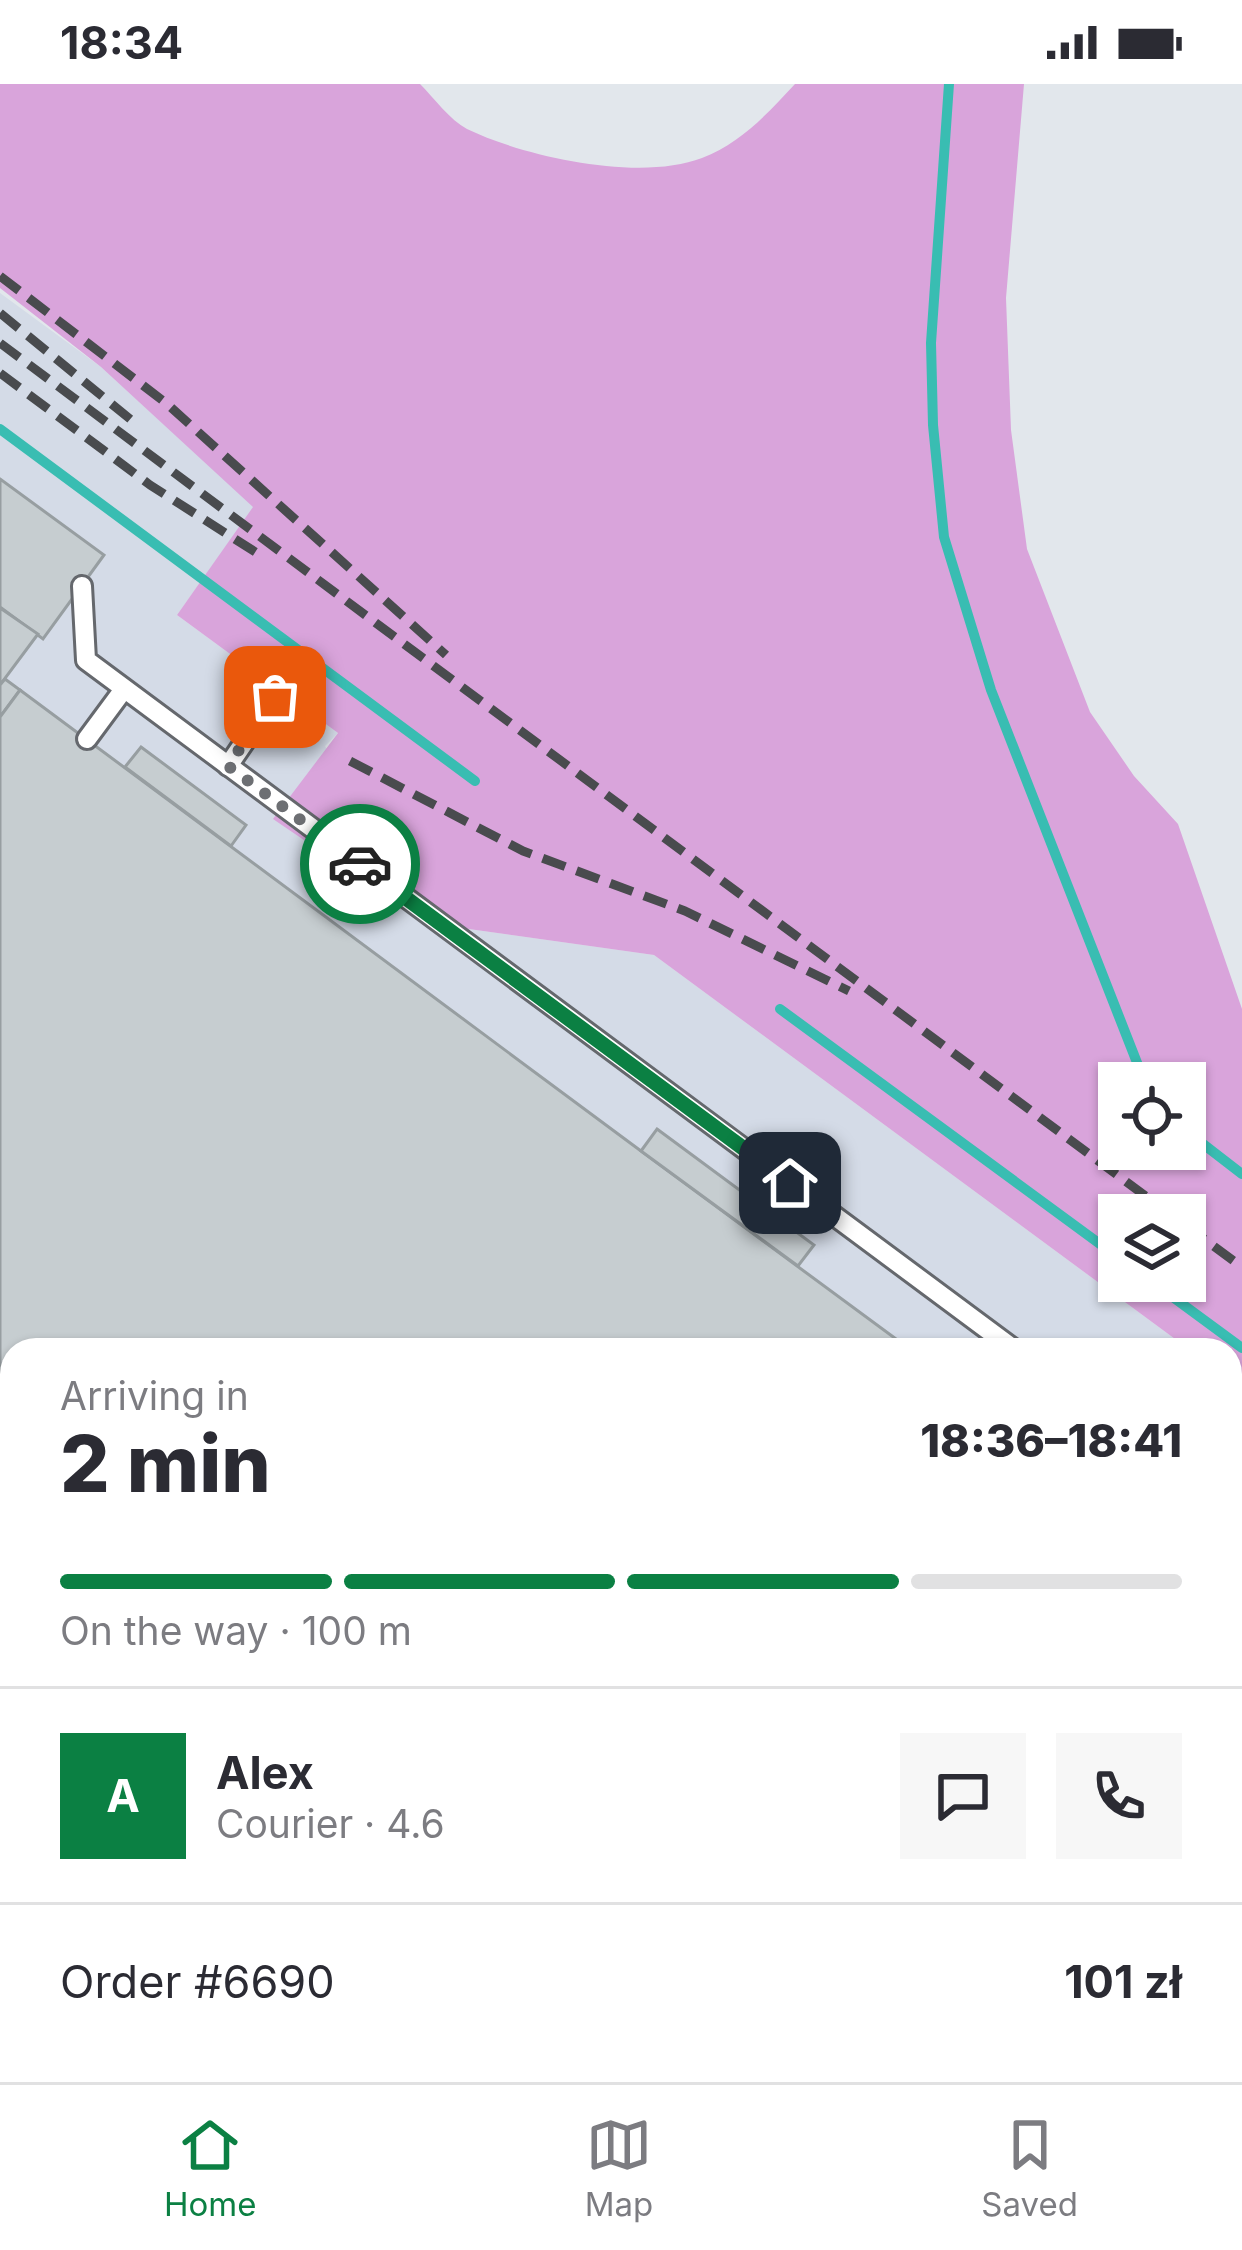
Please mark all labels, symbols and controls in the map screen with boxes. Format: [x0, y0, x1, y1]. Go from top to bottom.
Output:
text: 18:34 [60, 15, 183, 70]
pin [224, 646, 326, 748]
icon: bag [242, 664, 308, 730]
courier [300, 804, 420, 924]
icon: car [327, 831, 393, 897]
map controls [1098, 1062, 1206, 1302]
button: locate [1098, 1062, 1206, 1170]
pin [739, 1132, 841, 1234]
icon: home [757, 1150, 823, 1216]
button: layers [1098, 1194, 1206, 1302]
text: Arriving in [60, 1372, 249, 1419]
text: 18:36–18:41 [920, 1413, 1182, 1468]
text: 2 min [60, 1416, 271, 1511]
text: On the way · 100 m [60, 1607, 412, 1654]
button: chat [900, 1733, 1026, 1859]
button: phone [1056, 1733, 1182, 1859]
text: Alex [216, 1745, 314, 1800]
text: A [106, 1768, 140, 1823]
text: Courier · 4.6 [216, 1800, 445, 1847]
text: Order #6690 [60, 1954, 335, 2009]
text: 101 zł [1064, 1954, 1182, 2009]
tab: Home [164, 2112, 257, 2224]
tab: Map [585, 2112, 653, 2224]
tab: Saved [981, 2112, 1078, 2224]

